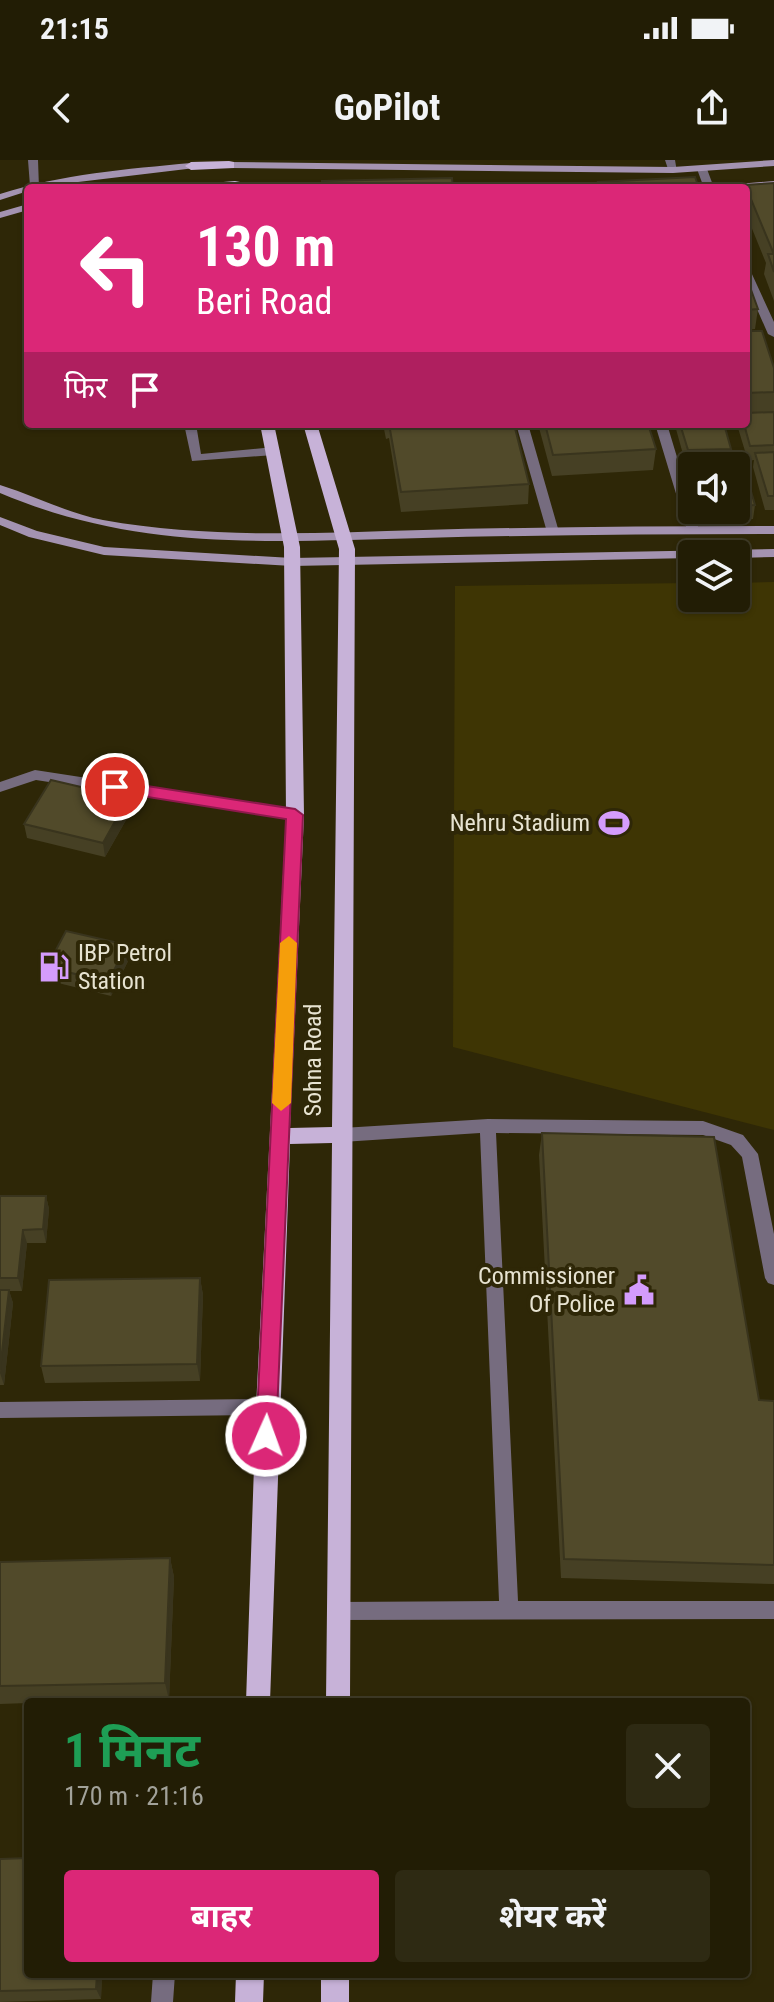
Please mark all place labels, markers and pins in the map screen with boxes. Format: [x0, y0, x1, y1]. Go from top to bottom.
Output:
pin [81, 753, 149, 821]
sports icon: Nehru Stadium [597, 806, 631, 840]
place label: Nehru Stadium [450, 809, 590, 837]
place label: IBP Petrol Station [78, 939, 172, 995]
fuel station icon: IBP Petrol Station [37, 950, 71, 984]
place label: Commissioner Of Police [478, 1262, 615, 1318]
public building icon: Commissioner Of Police [622, 1273, 656, 1307]

